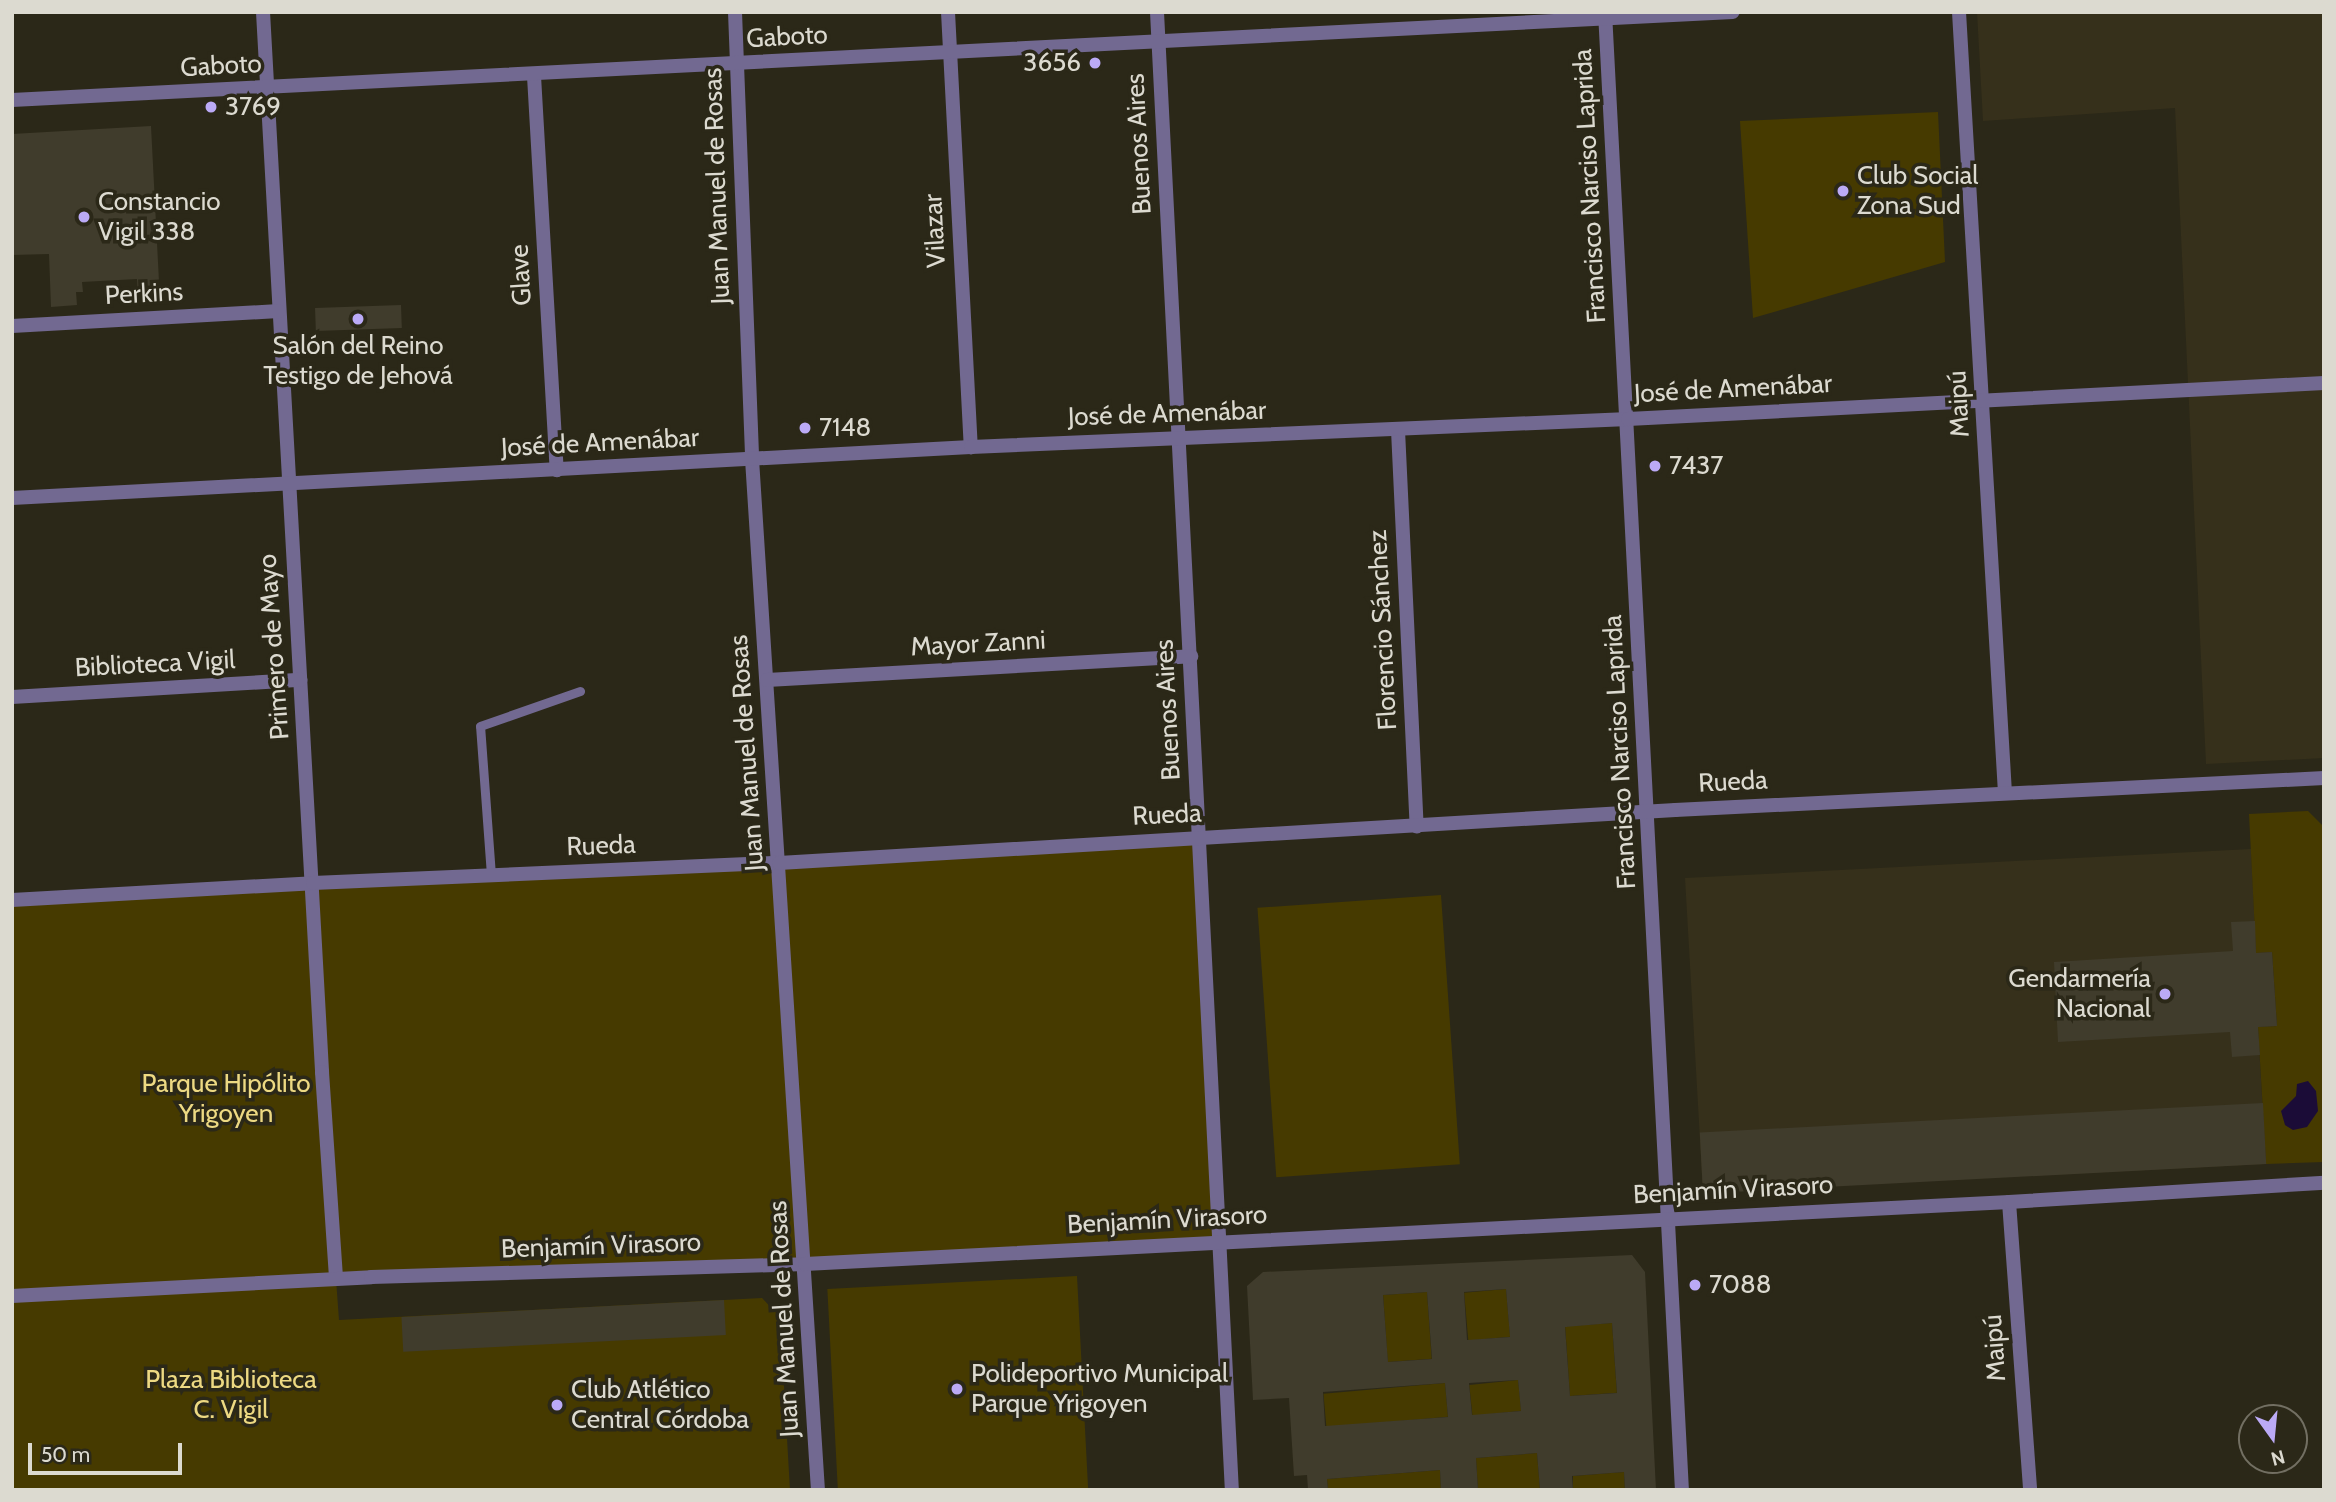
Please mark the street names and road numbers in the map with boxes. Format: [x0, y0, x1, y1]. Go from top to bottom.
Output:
street label: Gaboto [746, 19, 828, 55]
street label: Gaboto [180, 48, 262, 84]
street label: Francisco Narciso Laprida [1567, 48, 1613, 324]
street label: Juan Manuel de Rosas [697, 67, 737, 305]
street label: Buenos Aires [1120, 73, 1158, 215]
street label: Vilazar [917, 193, 953, 269]
street label: Glave [504, 244, 538, 306]
street label: Perkins [104, 276, 184, 312]
street label: José de Amenábar [1633, 368, 1833, 410]
street label: Maipú [1942, 370, 1976, 438]
street label: José de Amenábar [1067, 395, 1267, 433]
street label: José de Amenábar [500, 422, 700, 464]
street label: Florencio Sánchez [1362, 529, 1404, 731]
street label: Primero de Mayo [252, 553, 296, 741]
street label: Francisco Narciso Laprida [1597, 614, 1643, 890]
street label: Mayor Zanni [910, 625, 1046, 663]
street label: Juan Manuel de Rosas [723, 634, 771, 872]
street label: Buenos Aires [1149, 639, 1187, 781]
street label: Biblioteca Vigil [74, 644, 236, 684]
street label: Rueda [1698, 765, 1768, 799]
street label: Rueda [1132, 798, 1202, 832]
street label: Rueda [566, 829, 636, 863]
street label: Benjamín Virasoro [1632, 1169, 1834, 1211]
street label: Benjamín Virasoro [1066, 1199, 1268, 1241]
street label: Juan Manuel de Rosas [762, 1200, 806, 1438]
street label: Benjamín Virasoro [500, 1227, 702, 1265]
street label: Maipú [1977, 1313, 2013, 1383]

